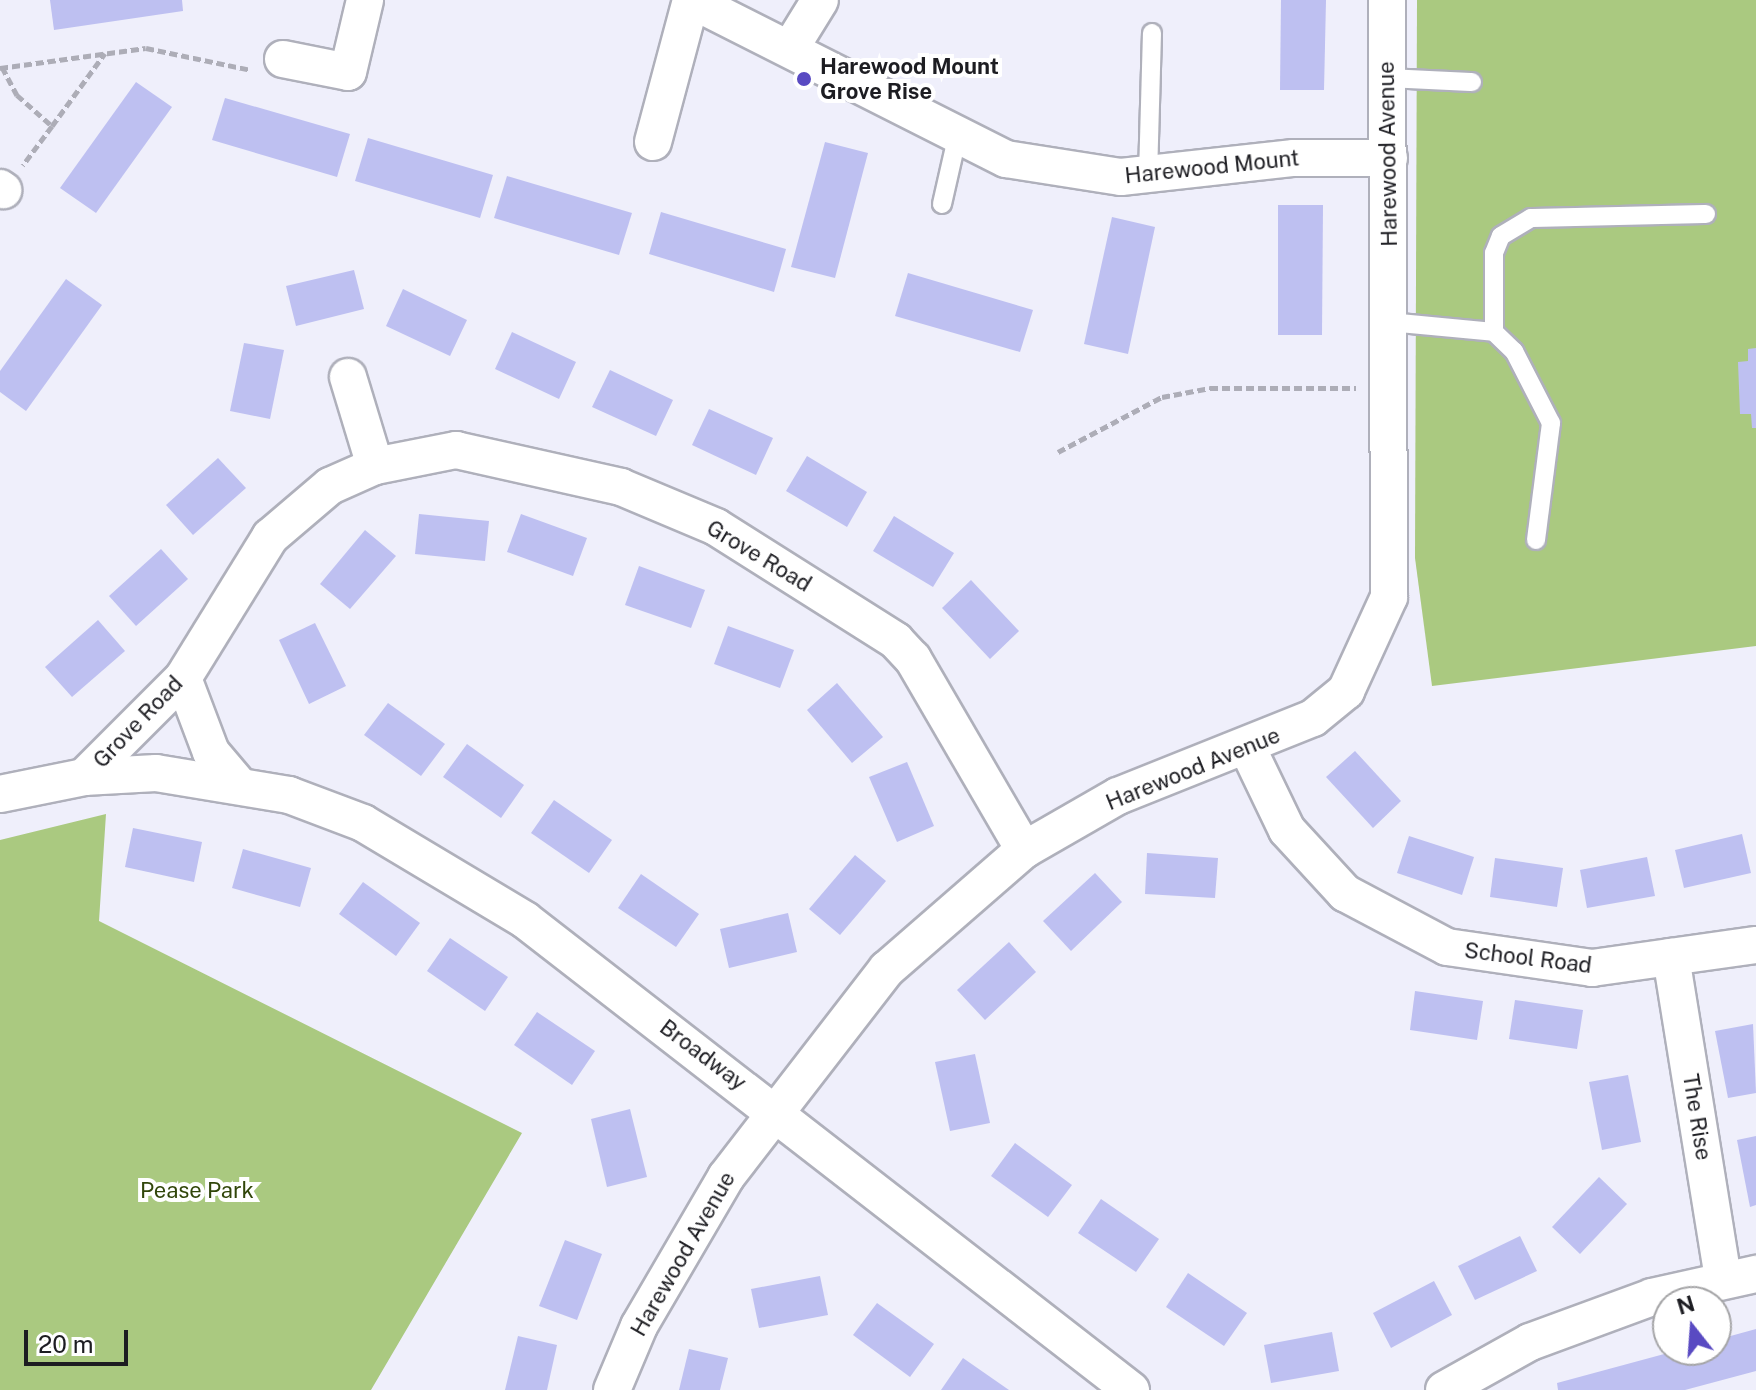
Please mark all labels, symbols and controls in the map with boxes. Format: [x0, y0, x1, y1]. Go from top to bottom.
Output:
place label: Harewood Mount Grove Rise [820, 53, 999, 104]
street label: Harewood Avenue [1373, 61, 1403, 247]
marker: Harewood Mount Grove Rise [795, 70, 813, 88]
street label: Harewood Mount [1123, 145, 1301, 189]
street label: Grove Road [702, 514, 816, 598]
street label: Grove Road [88, 671, 188, 773]
street label: Harewood Avenue [1102, 722, 1284, 816]
street label: School Road [1463, 937, 1593, 979]
street label: Broadway [655, 1014, 751, 1096]
street label: The Rise [1677, 1072, 1717, 1162]
street label: Harewood Avenue [625, 1167, 741, 1341]
park label: Pease Park [140, 1178, 254, 1204]
north arrow [1652, 1286, 1732, 1366]
text: N [1674, 1290, 1698, 1320]
scale bar [28, 1314, 132, 1364]
text: 20 m [38, 1330, 94, 1358]

